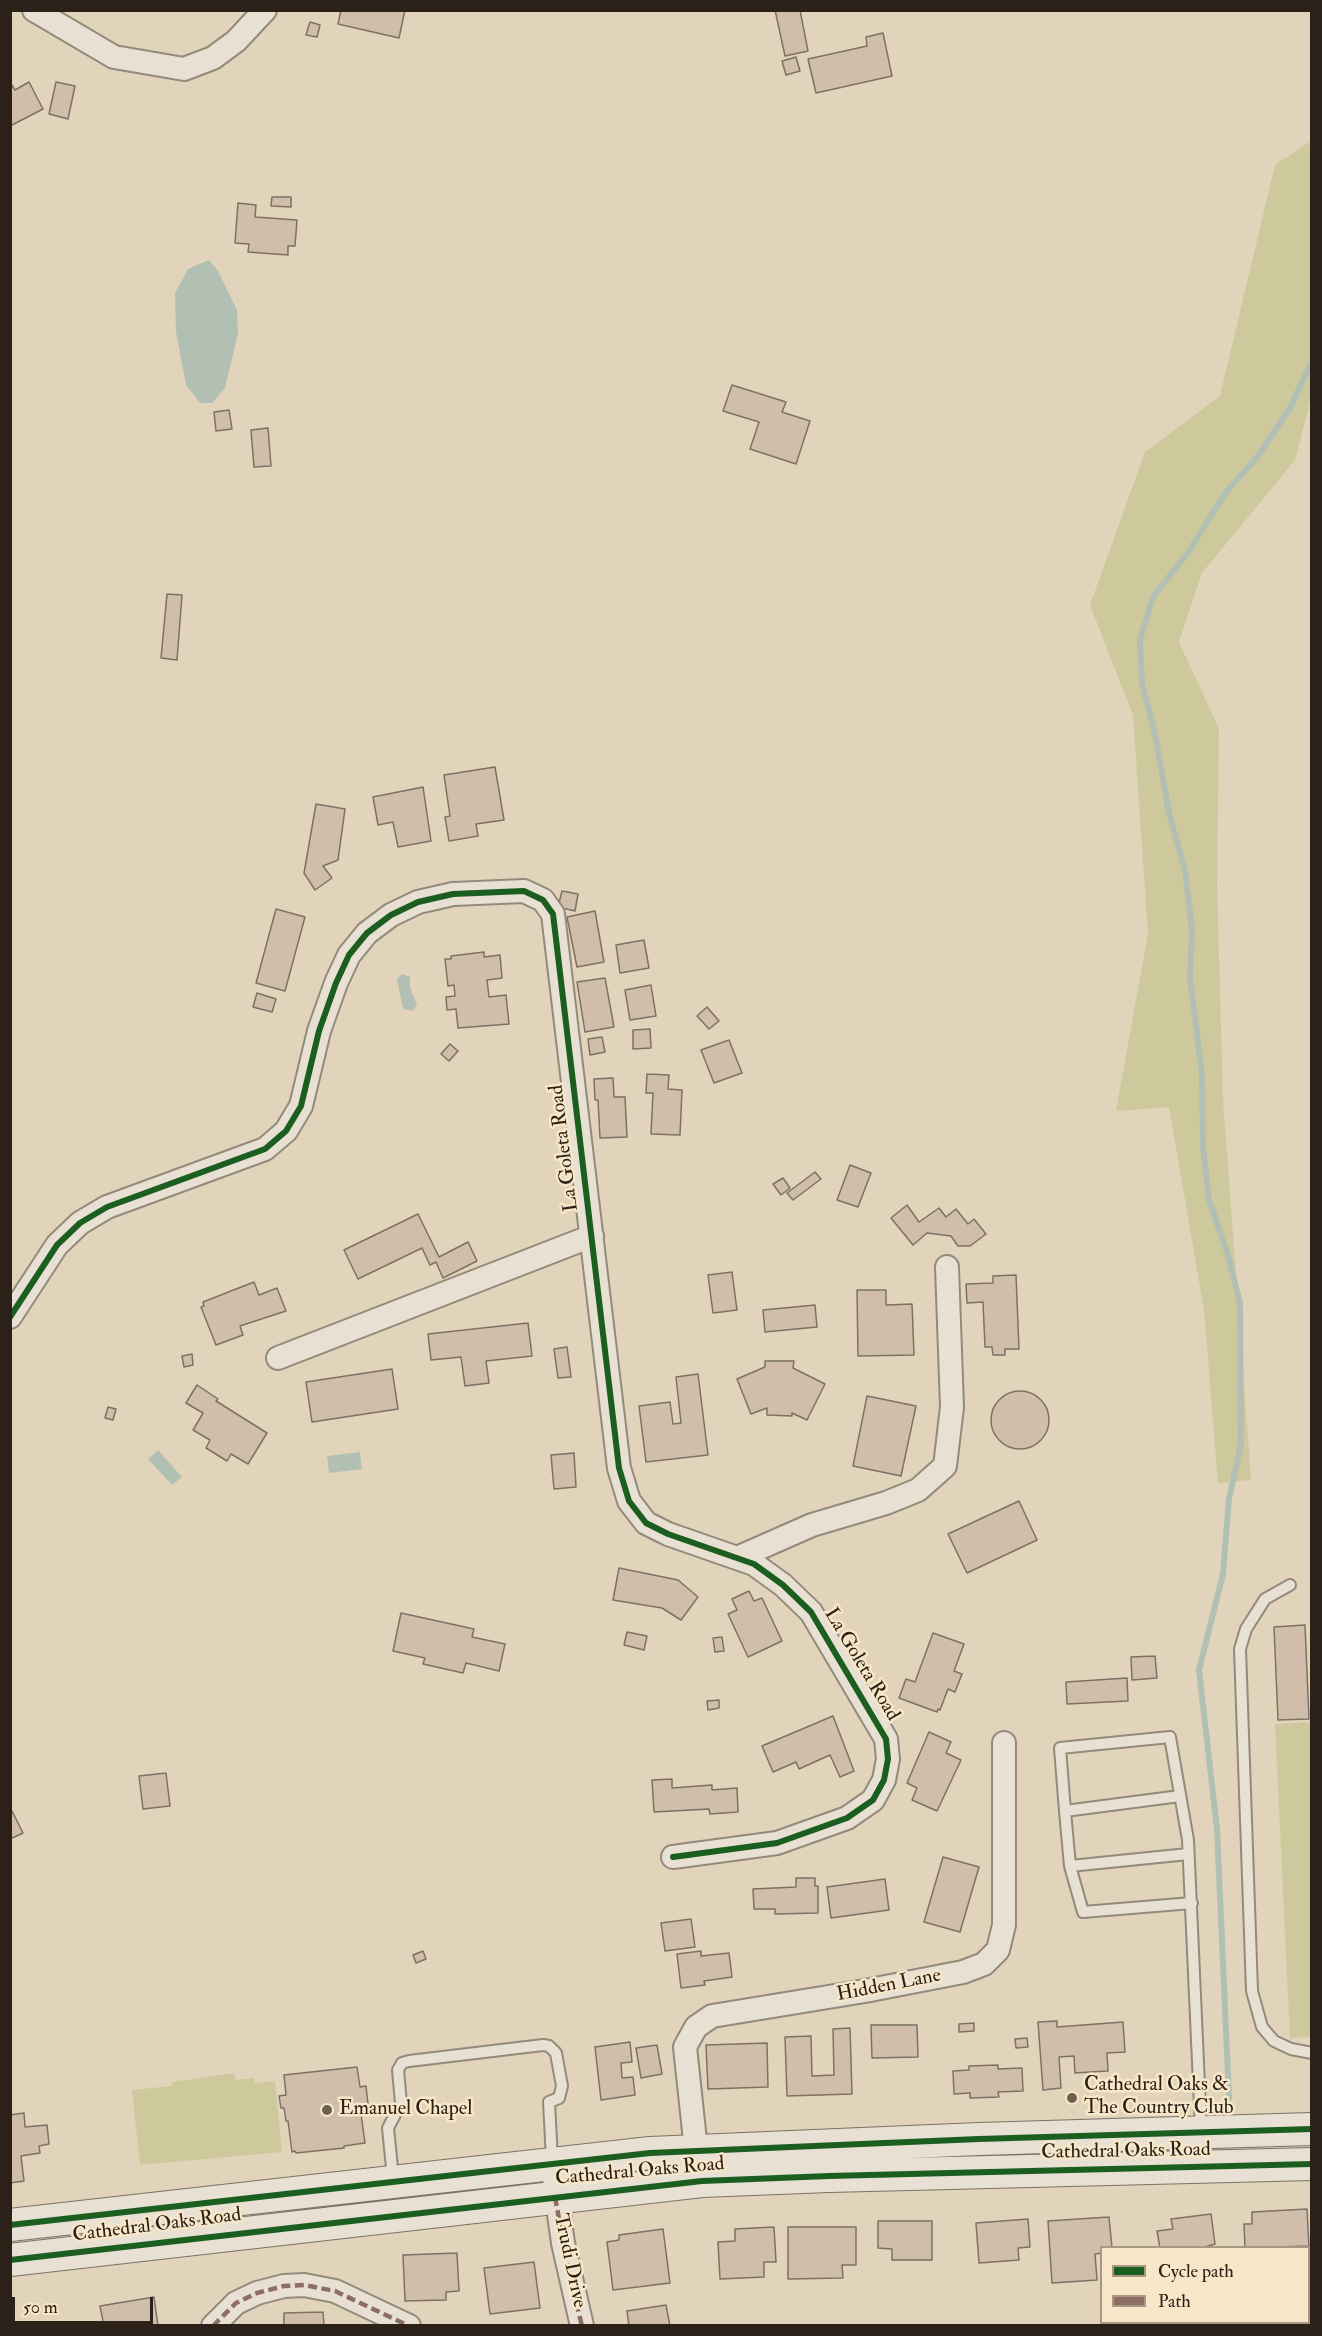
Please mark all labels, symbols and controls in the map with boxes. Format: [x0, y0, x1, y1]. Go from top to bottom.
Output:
street label: La Goleta Road [545, 1083, 585, 1213]
street label: La Goleta Road [818, 1604, 904, 1726]
street label: Hidden Lane [835, 1964, 943, 2008]
place label: Cathedral Oaks & The Country Club [1084, 2074, 1233, 2121]
marker: Cathedral Oaks & The Country Club [1065, 2091, 1079, 2105]
place label: Emanuel Chapel [339, 2098, 472, 2122]
marker: Emanuel Chapel [320, 2103, 334, 2117]
street label: Cathedral Oaks Road [1041, 2139, 1211, 2165]
street label: Cathedral Oaks Road [554, 2153, 726, 2191]
street label: Cathedral Oaks Road [71, 2204, 243, 2248]
street label: Trudi Drive [547, 2212, 591, 2310]
legend [1100, 2246, 1310, 2324]
text: Cycle path [1158, 2260, 1234, 2283]
scale bar [15, 2285, 156, 2323]
text: Path [1158, 2290, 1191, 2313]
text: 50 m [23, 2296, 58, 2319]

